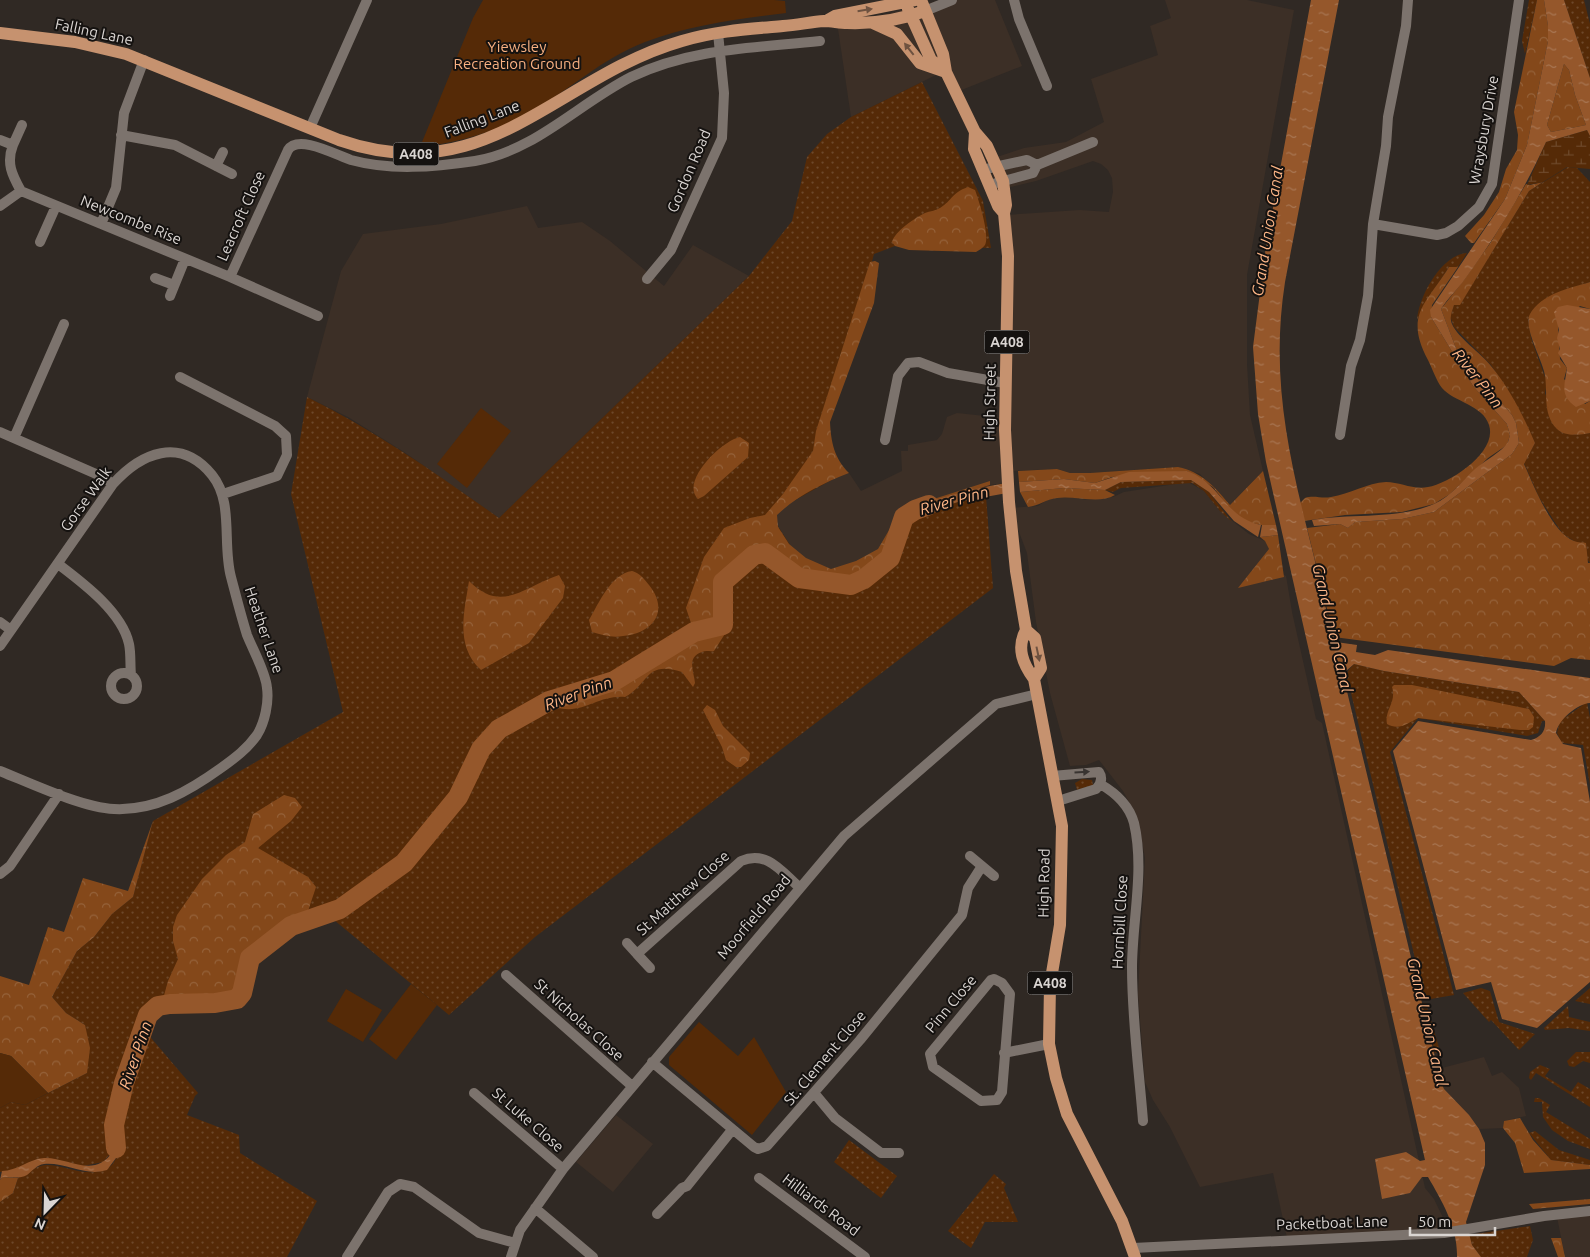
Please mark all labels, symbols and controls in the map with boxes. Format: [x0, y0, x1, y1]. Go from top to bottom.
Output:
one-way arrow [857, 6, 873, 14]
street label: Falling Lane [54, 15, 135, 48]
park label: Yiewsley Recreation Ground [454, 38, 580, 72]
one-way arrow [903, 43, 914, 56]
street label: Wraysbury Drive [1466, 74, 1501, 186]
street label: Falling Lane [442, 96, 522, 141]
street label: Gordon Road [663, 127, 714, 215]
road number: A408 [394, 142, 438, 166]
water label: Grand Union Canal [1248, 164, 1286, 297]
street label: Leacroft Close [213, 168, 268, 263]
street label: Newcombe Rise [78, 192, 184, 248]
road number: A408 [984, 331, 1030, 354]
water label: River Pinn [1449, 345, 1507, 411]
street label: High Street [980, 363, 999, 440]
street label: Gorse Walk [57, 463, 115, 534]
water label: River Pinn [918, 482, 990, 518]
water label: Grand Union Canal [1309, 562, 1357, 695]
street label: Heather Lane [242, 584, 287, 675]
one-way arrow [1034, 646, 1042, 661]
water label: River Pinn [542, 672, 614, 714]
one-way arrow [1074, 767, 1090, 775]
street label: St Matthew Close [633, 847, 732, 939]
street label: High Road [1034, 848, 1053, 918]
street label: Moorfield Road [713, 871, 794, 962]
street label: Hornbill Close [1109, 875, 1130, 969]
water label: Grand Union Canal [1404, 956, 1452, 1089]
street label: Pinn Close [922, 971, 980, 1036]
road number: A408 [1028, 971, 1072, 994]
street label: St Nicholas Close [531, 975, 627, 1064]
street label: St. Clement Close [780, 1007, 869, 1108]
water label: River Pinn [115, 1019, 155, 1091]
street label: St Luke Close [489, 1084, 568, 1155]
street label: Hilliards Road [779, 1170, 863, 1239]
north arrow [20, 1187, 70, 1237]
scale bar [1410, 1204, 1495, 1236]
street label: Packetboat Lane [1276, 1212, 1388, 1233]
text: 50 m [1418, 1213, 1451, 1230]
text: N [32, 1215, 48, 1233]

